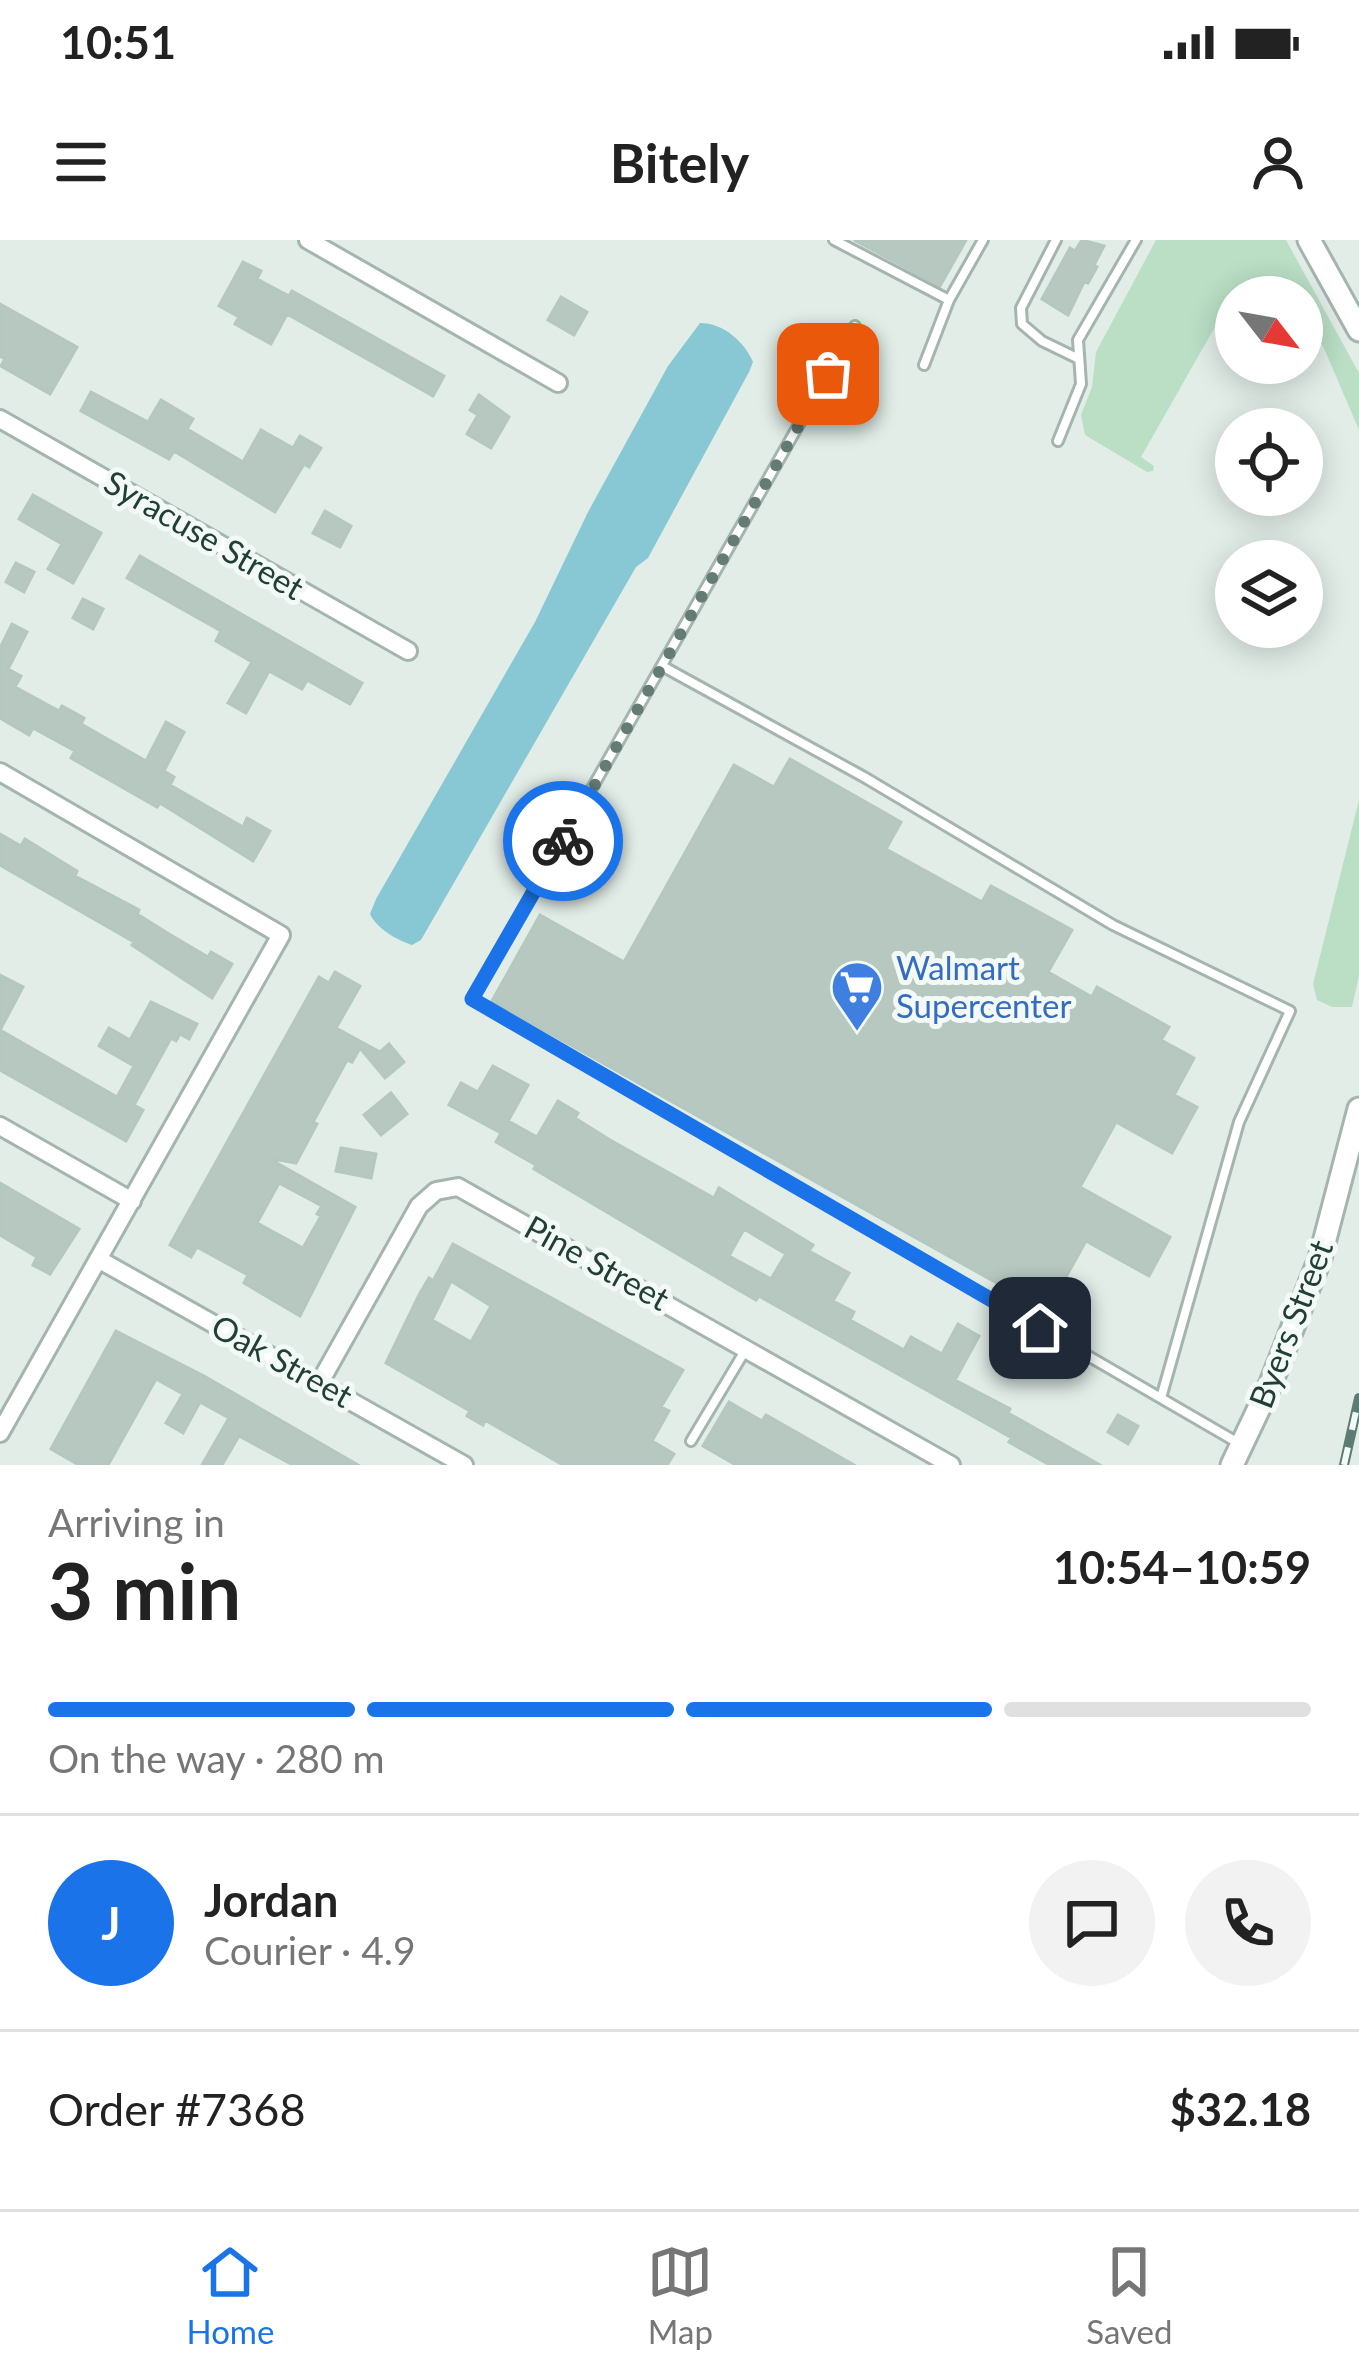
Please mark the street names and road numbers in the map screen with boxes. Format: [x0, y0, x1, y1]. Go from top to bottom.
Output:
street label: Syracuse Street [98, 461, 311, 607]
street label: Pine Street [518, 1206, 677, 1318]
street label: Byers Street [1240, 1234, 1340, 1413]
street label: Oak Street [205, 1305, 360, 1415]

